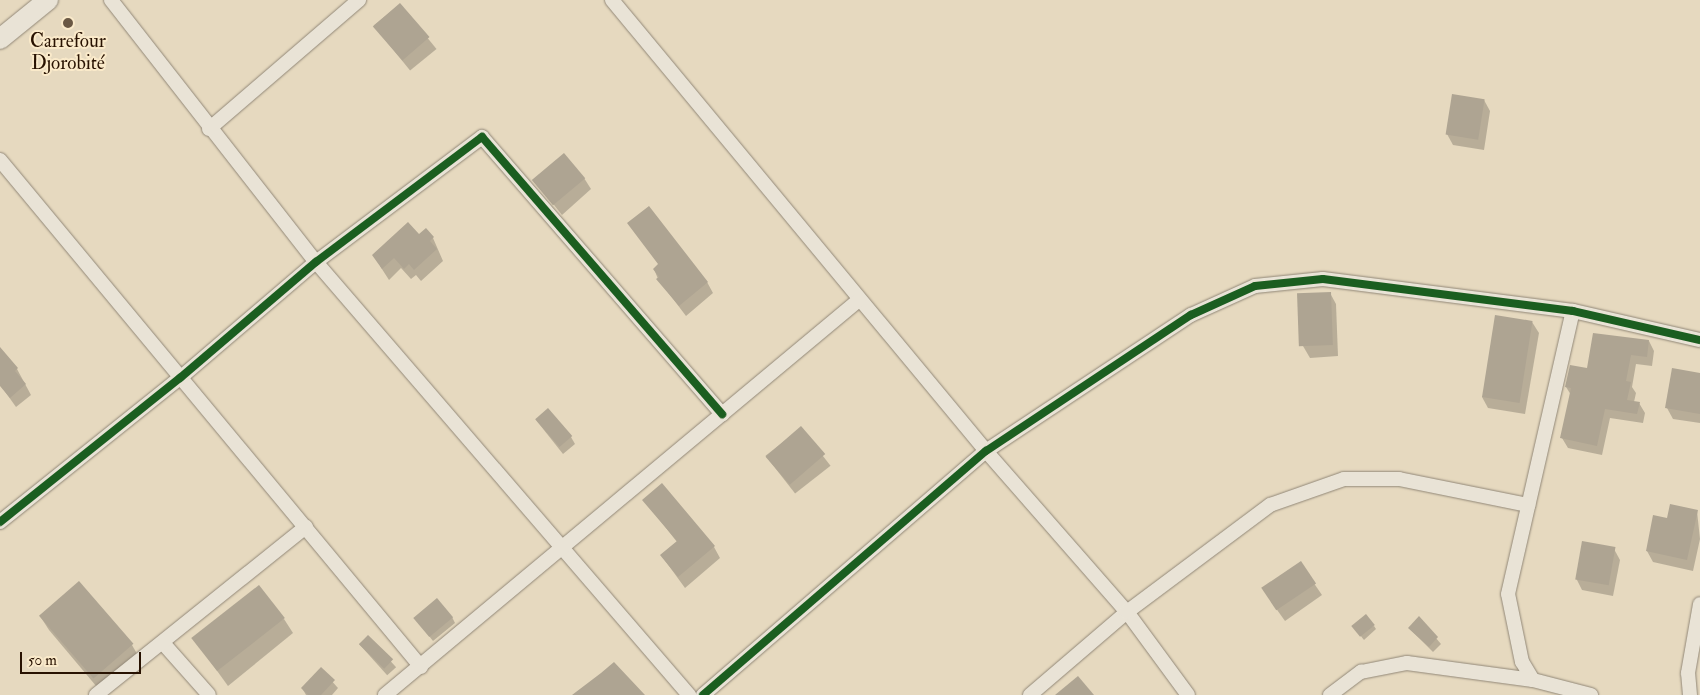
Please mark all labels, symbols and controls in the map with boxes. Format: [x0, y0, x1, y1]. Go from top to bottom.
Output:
marker: Carrefour Djorobité [62, 17, 74, 29]
place label: Carrefour Djorobité [30, 31, 106, 75]
scale bar [22, 642, 144, 674]
text: 50 m [28, 651, 57, 670]

